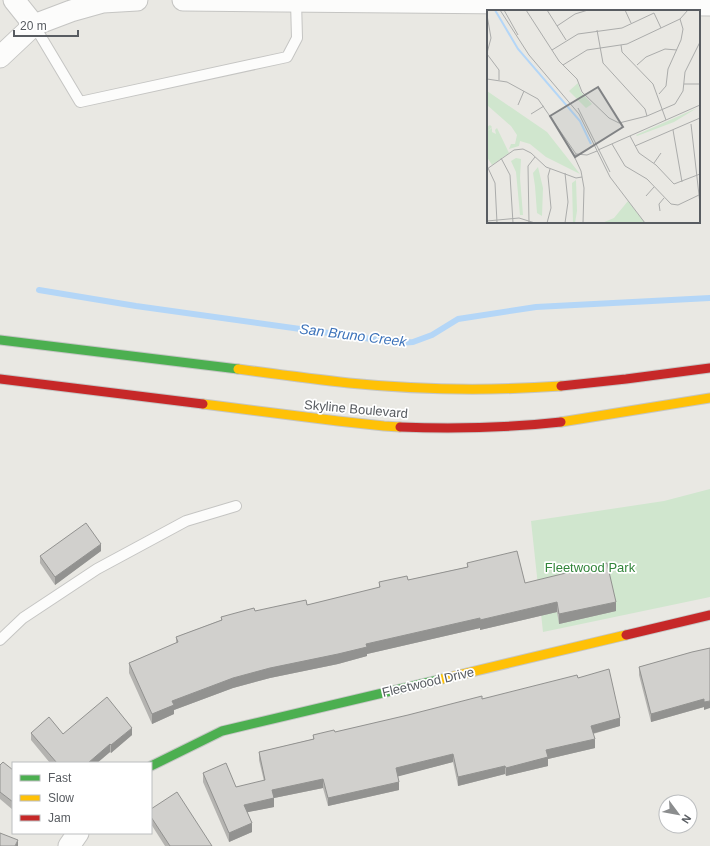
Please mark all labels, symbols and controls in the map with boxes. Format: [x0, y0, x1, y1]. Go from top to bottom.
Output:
inset map [487, 10, 700, 223]
scale bar [14, 12, 78, 38]
text: 20 m [20, 19, 47, 33]
water label: San Bruno Creek [299, 321, 408, 350]
street label: Skyline Boulevard [304, 397, 408, 421]
park label: Fleetwood Park [545, 560, 636, 575]
street label: Fleetwood Drive [381, 664, 475, 700]
legend [12, 762, 152, 834]
text: Fast [48, 771, 72, 785]
text: Slow [48, 791, 74, 805]
north arrow [658, 794, 698, 834]
text: Jam [48, 811, 71, 825]
text: N [679, 813, 694, 826]

